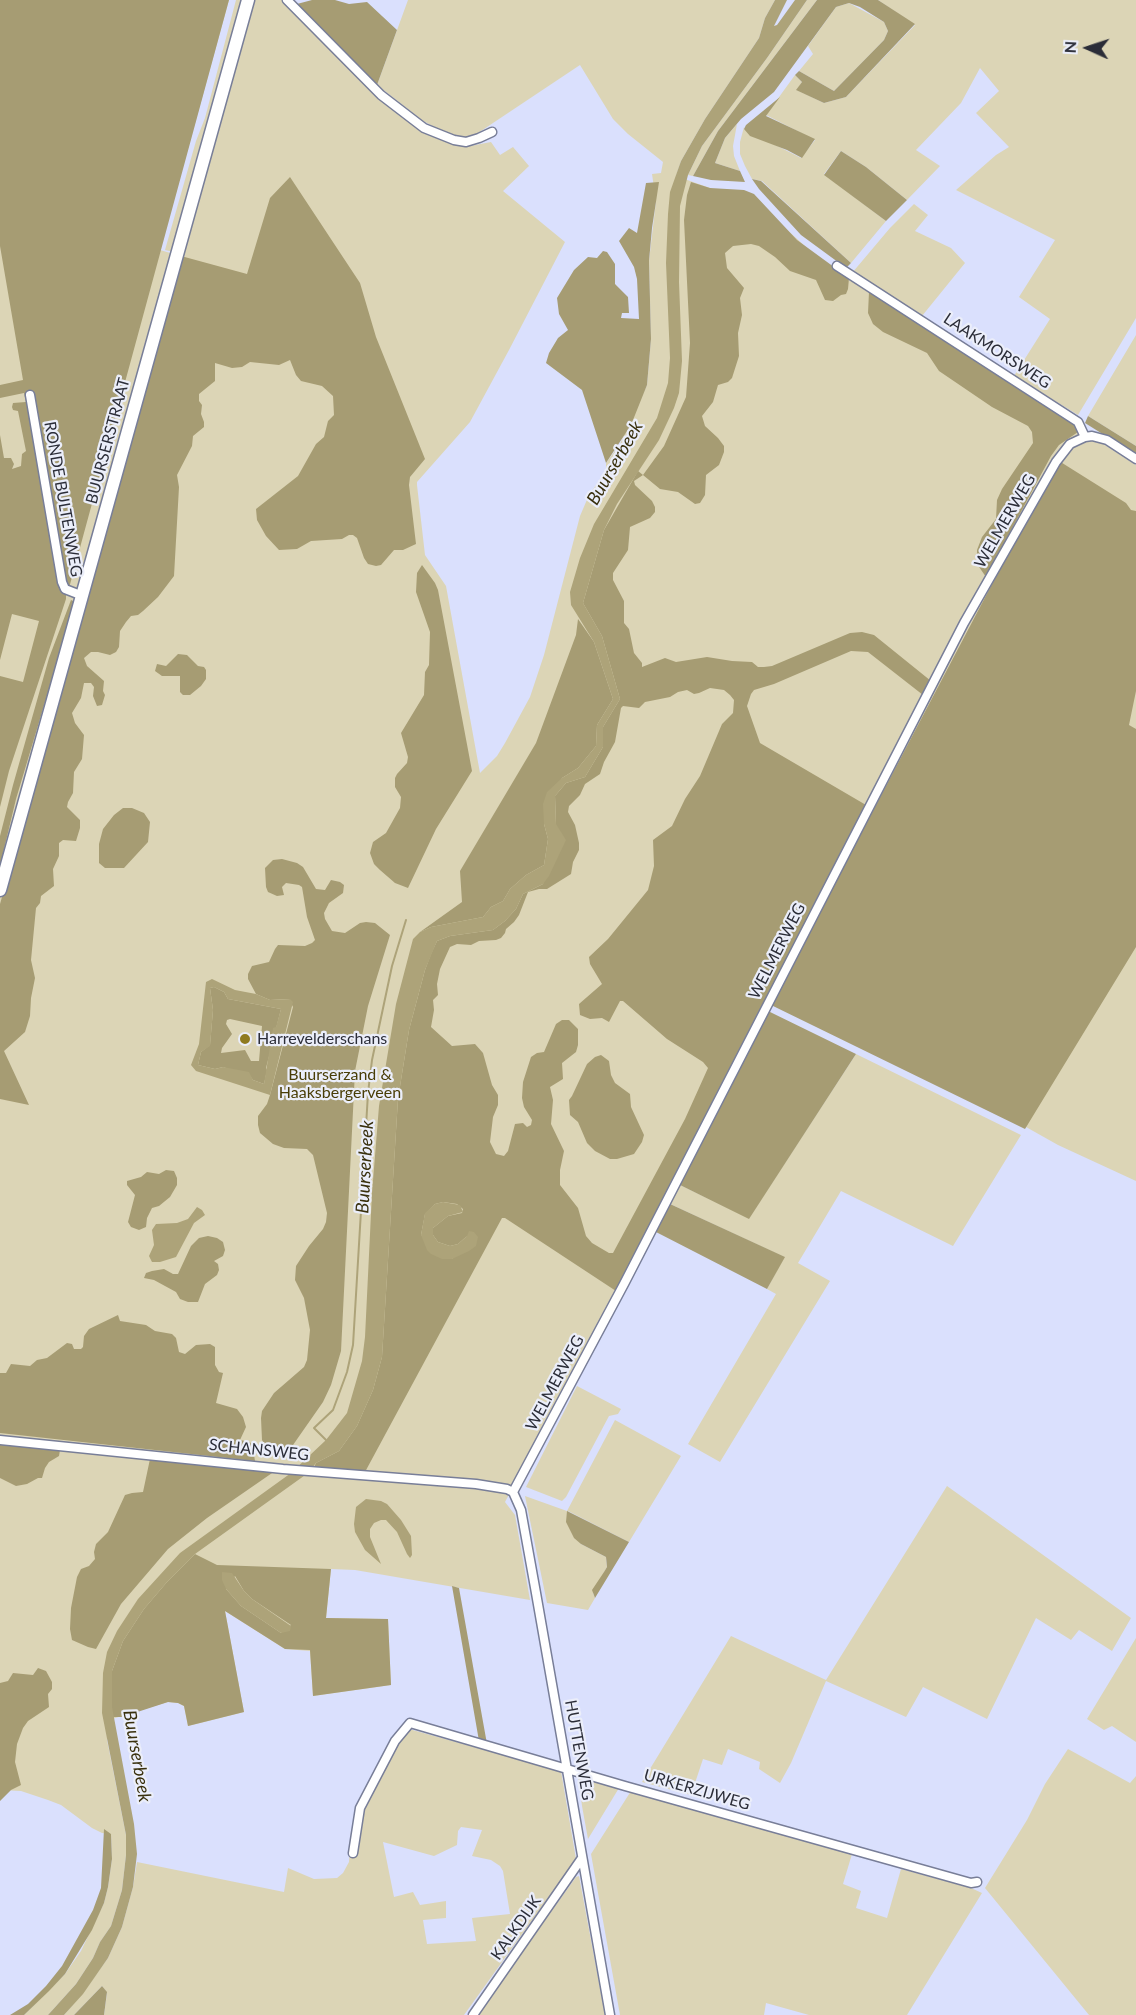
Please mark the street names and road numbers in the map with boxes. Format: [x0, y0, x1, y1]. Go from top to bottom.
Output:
street label: LAAKMORSWEG [940, 309, 1054, 393]
street label: BUURSERSTRAAT [82, 376, 134, 506]
street label: RONDE BULTENWEG [40, 420, 86, 578]
street label: WELMERWEG [970, 471, 1040, 571]
street label: WELMERWEG [745, 900, 809, 1002]
street label: WELMERWEG [522, 1332, 588, 1434]
street label: SCHANSWEG [208, 1435, 310, 1465]
street label: HUTTENWEG [561, 1698, 597, 1802]
street label: URKERZIJWEG [642, 1766, 752, 1814]
street label: KALKDIJK [487, 1892, 545, 1964]

